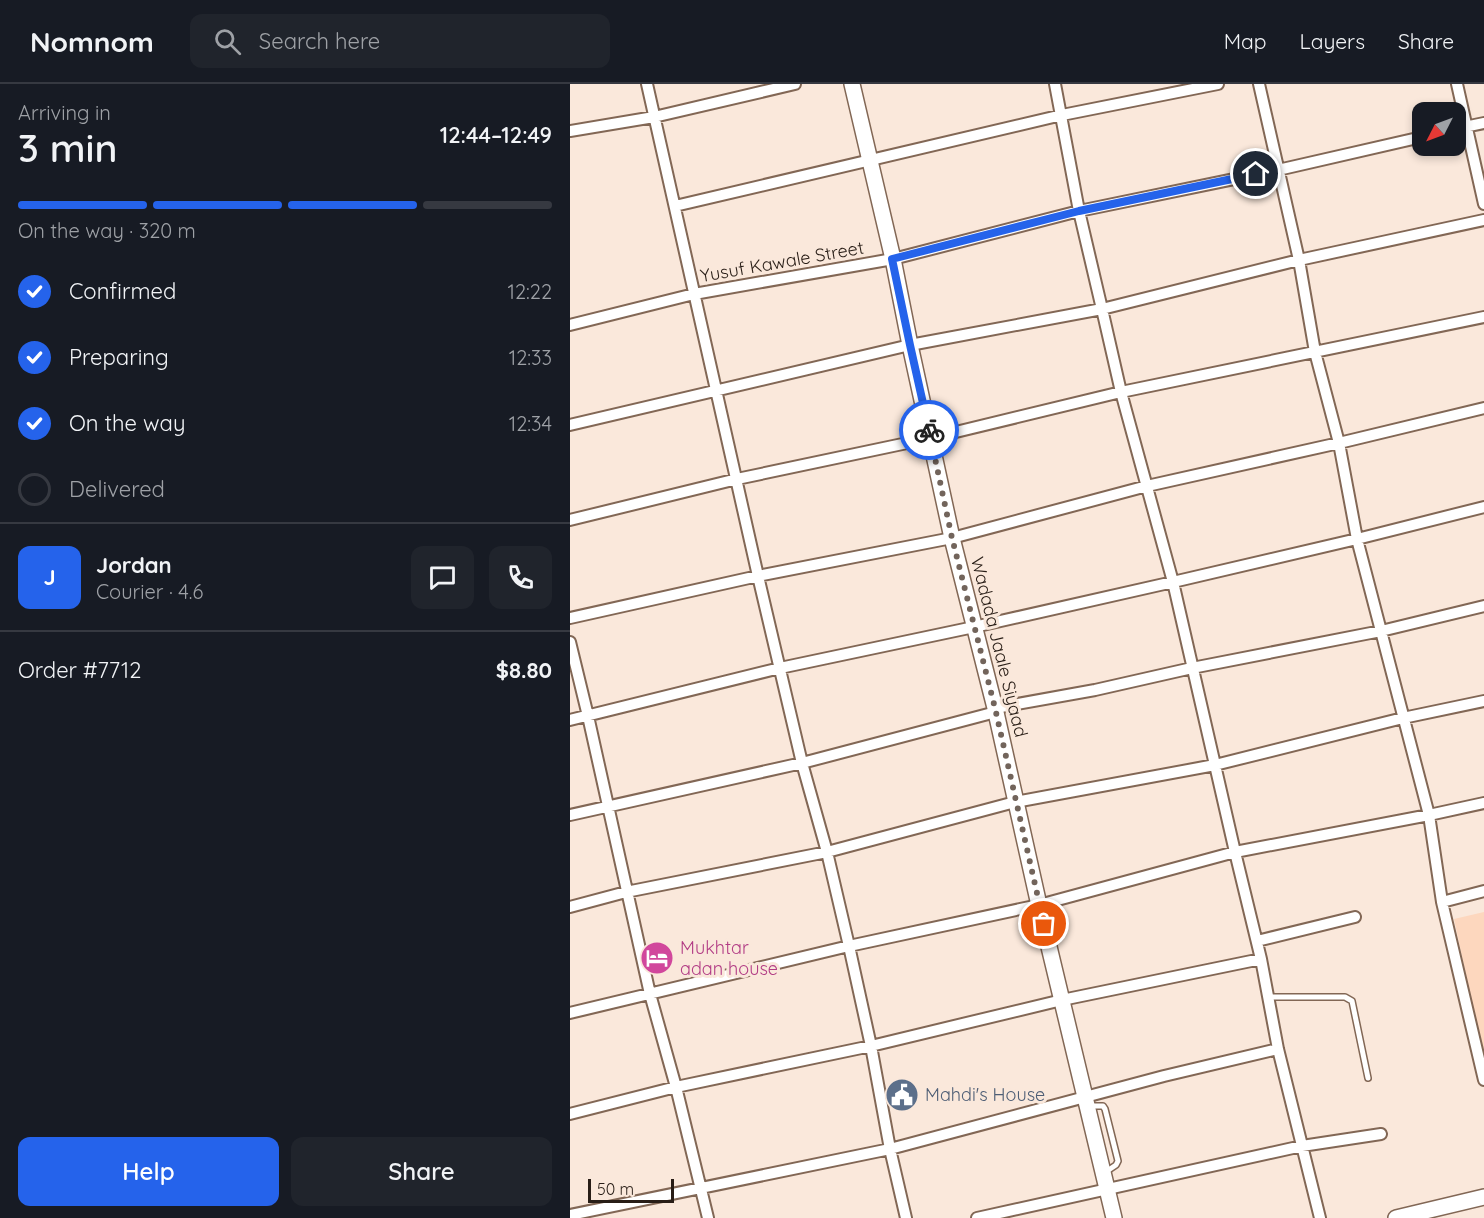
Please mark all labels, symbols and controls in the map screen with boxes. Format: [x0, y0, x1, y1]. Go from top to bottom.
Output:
search box [190, 14, 610, 68]
text: Nomnom [30, 24, 154, 59]
icon: search [211, 25, 244, 58]
text: Search here [259, 27, 380, 55]
text: Map [1224, 28, 1267, 54]
text: Layers [1300, 28, 1365, 54]
text: Share [1398, 28, 1454, 54]
text: Arriving in [18, 100, 111, 125]
north arrow [1412, 102, 1466, 156]
map controls [1412, 102, 1466, 156]
text: 12:44–12:49 [440, 121, 552, 149]
text: 3 min [18, 123, 117, 172]
pin [1230, 148, 1281, 199]
icon: home [1239, 157, 1272, 190]
text: On the way · 320 m [18, 218, 196, 243]
street label: Yusuf Kawale Street [698, 236, 866, 287]
icon: check [18, 275, 51, 308]
text: Confirmed [69, 277, 176, 305]
text: 12:22 [508, 279, 552, 304]
icon: check [18, 341, 51, 374]
text: Preparing [69, 343, 169, 371]
text: 12:33 [509, 345, 552, 370]
courier [899, 400, 959, 460]
icon: check [18, 407, 51, 440]
text: On the way [69, 409, 185, 437]
text: 12:34 [509, 411, 552, 436]
icon: bike [913, 414, 946, 447]
text: Delivered [69, 475, 165, 503]
button: chat [411, 546, 474, 609]
button: phone [489, 546, 552, 609]
text: Jordan [96, 551, 172, 579]
street label: Wadada Jaale Siyaad [966, 554, 1033, 739]
text: J [43, 563, 56, 591]
text: Courier · 4.6 [96, 579, 203, 604]
text: Order #7712 [18, 656, 141, 684]
text: $8.80 [496, 656, 552, 684]
pin [1018, 898, 1069, 949]
icon: bag [1027, 907, 1060, 940]
place label: Mukhtar adan house [680, 936, 778, 980]
hotel icon: Mukhtar adan house [639, 940, 675, 976]
public building icon: Mahdi's House [884, 1077, 920, 1113]
place label: Mahdi's House [925, 1083, 1045, 1106]
button: Help [18, 1137, 279, 1206]
button: Share [291, 1137, 552, 1206]
scale bar [588, 1176, 674, 1204]
text: 50 m [597, 1179, 634, 1199]

